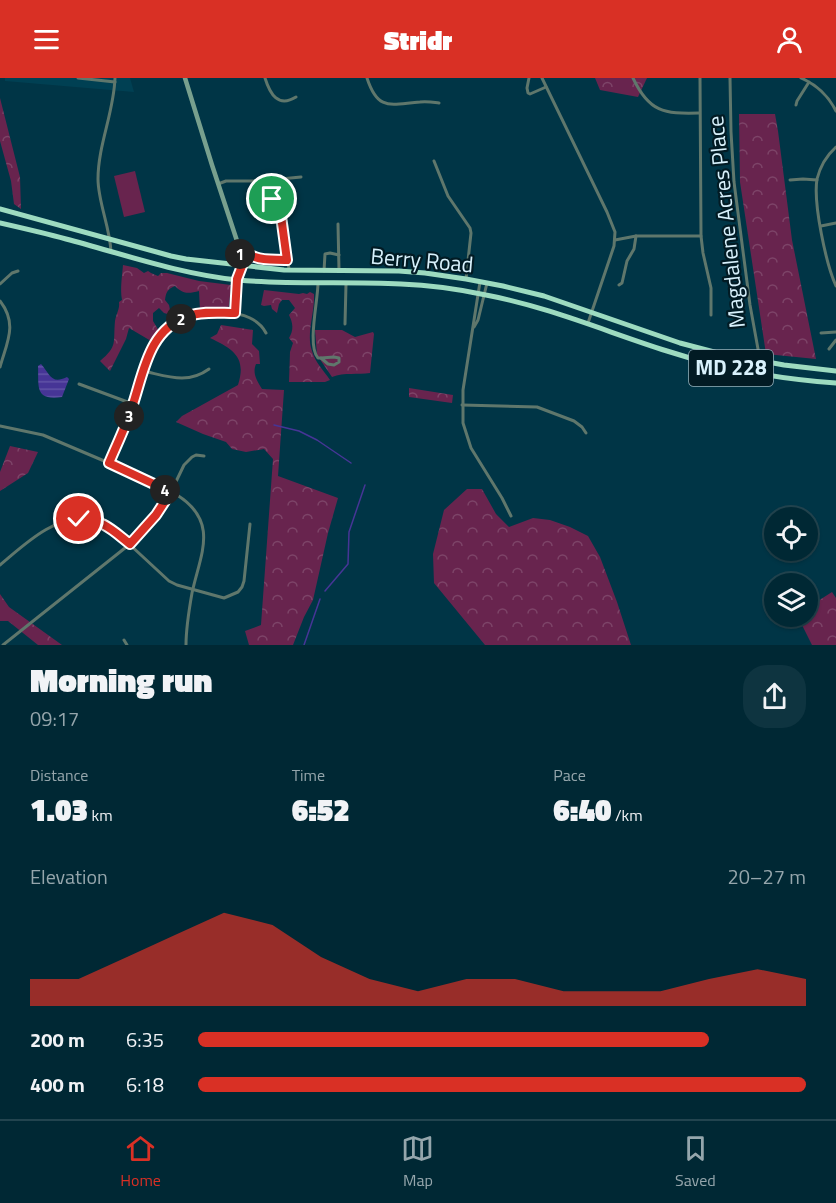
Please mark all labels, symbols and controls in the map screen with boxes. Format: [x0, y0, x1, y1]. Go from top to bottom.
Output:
text: Stridr [384, 19, 452, 60]
icon: menu [30, 23, 63, 56]
icon: person [773, 23, 806, 56]
street label: Magdalene Acres Place [698, 114, 754, 330]
pin [246, 173, 297, 224]
icon: arrive [255, 182, 288, 215]
pin: 1 [225, 239, 255, 269]
street label: Berry Road [369, 239, 475, 281]
text: 1 [236, 242, 244, 266]
pin: 2 [166, 304, 196, 334]
text: 2 [177, 307, 185, 331]
road number: MD 228 [689, 350, 773, 386]
pin: 3 [114, 401, 144, 431]
text: 3 [125, 404, 133, 428]
pin: 4 [150, 475, 180, 505]
text: 4 [161, 478, 169, 502]
pin [53, 493, 104, 544]
icon: check [62, 502, 95, 535]
map controls [764, 507, 818, 627]
button: locate [764, 507, 818, 561]
button: layers [764, 573, 818, 627]
text: Morning run [30, 655, 212, 705]
button: share [743, 665, 806, 728]
text: 09:17 [30, 703, 79, 734]
text: Distance [30, 763, 88, 787]
text: Time [292, 763, 325, 787]
text: Pace [553, 763, 586, 787]
text: 1.03 [30, 787, 88, 833]
text: 6:52 [292, 787, 350, 833]
text: 6:40 [553, 787, 611, 833]
text: km [88, 803, 113, 827]
text: /km [611, 803, 643, 827]
text: Elevation [30, 861, 108, 892]
text: 20–27 m [727, 861, 806, 892]
text: 200 m [30, 1024, 85, 1055]
text: 6:35 [126, 1024, 164, 1055]
text: 400 m [30, 1069, 85, 1100]
text: 6:18 [126, 1069, 164, 1100]
tab: Home [120, 1132, 161, 1192]
tab: Map [401, 1132, 434, 1192]
tab: Saved [675, 1132, 716, 1192]

